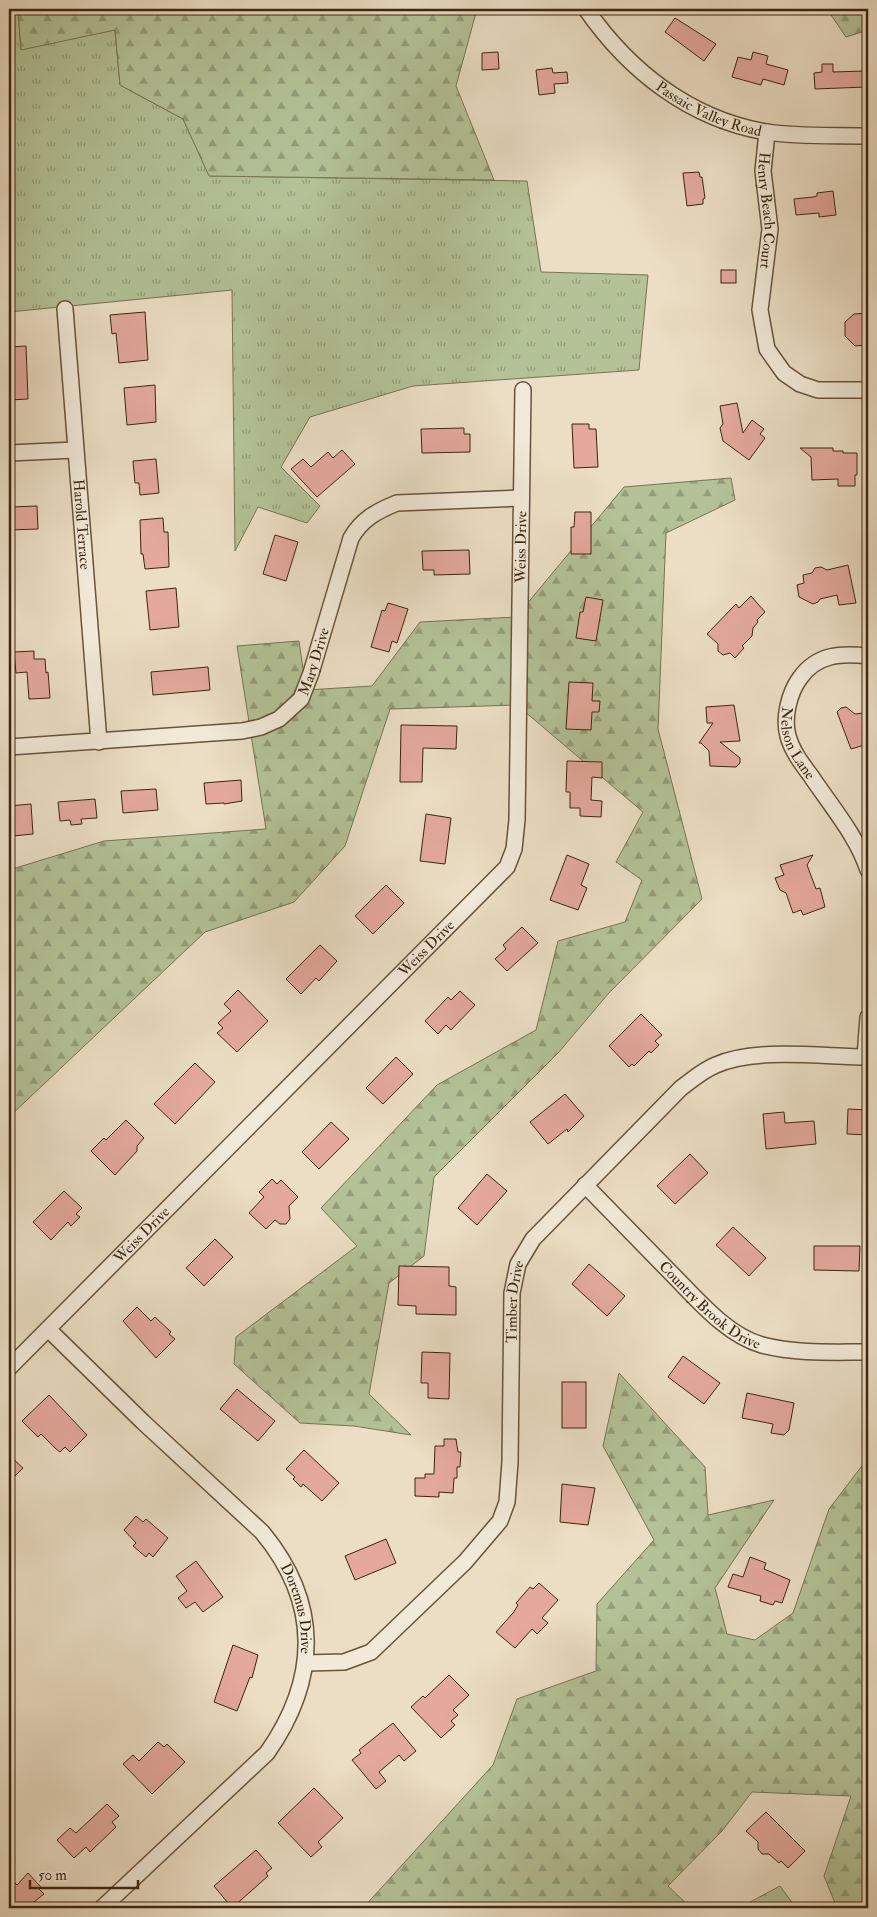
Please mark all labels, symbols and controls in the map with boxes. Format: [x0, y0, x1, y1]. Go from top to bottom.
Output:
street label: Passaic Valley Road [652, 77, 764, 141]
street label: Henry Beach Court [753, 151, 779, 270]
street label: Harold Terrace [68, 478, 94, 570]
street label: Weiss Drive [511, 511, 531, 584]
street label: Mary Drive [294, 625, 334, 698]
street label: Nelson Lane [776, 706, 819, 784]
street label: Weiss Drive [394, 916, 459, 981]
street label: Weiss Drive [109, 1203, 174, 1268]
street label: Timber Drive [502, 1256, 529, 1343]
street label: Country Brook Drive [655, 1257, 763, 1354]
street label: Doremus Drive [276, 1560, 315, 1654]
scale bar [30, 1857, 138, 1889]
text: 50 m [38, 1866, 67, 1885]

